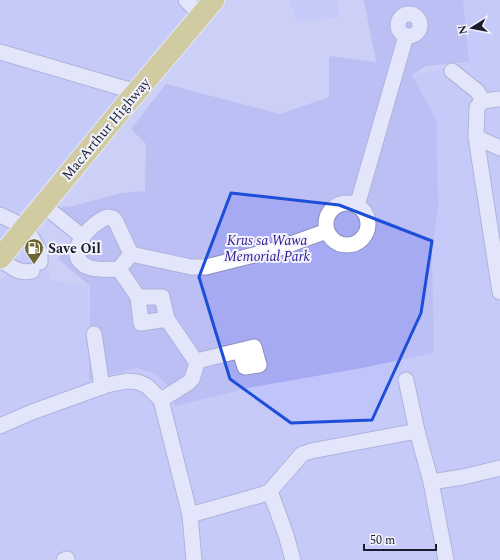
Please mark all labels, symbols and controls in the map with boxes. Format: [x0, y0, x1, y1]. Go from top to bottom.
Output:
north arrow [452, 8, 492, 48]
text: N [453, 24, 472, 36]
street label: MacArthur Highway [57, 72, 156, 185]
park label: Krus sa Wawa Memorial Park [224, 230, 311, 267]
fuel station icon: Save Oil [23, 237, 45, 265]
place label: Save Oil [48, 238, 101, 259]
scale bar [364, 526, 436, 552]
text: 50 m [370, 531, 395, 550]

